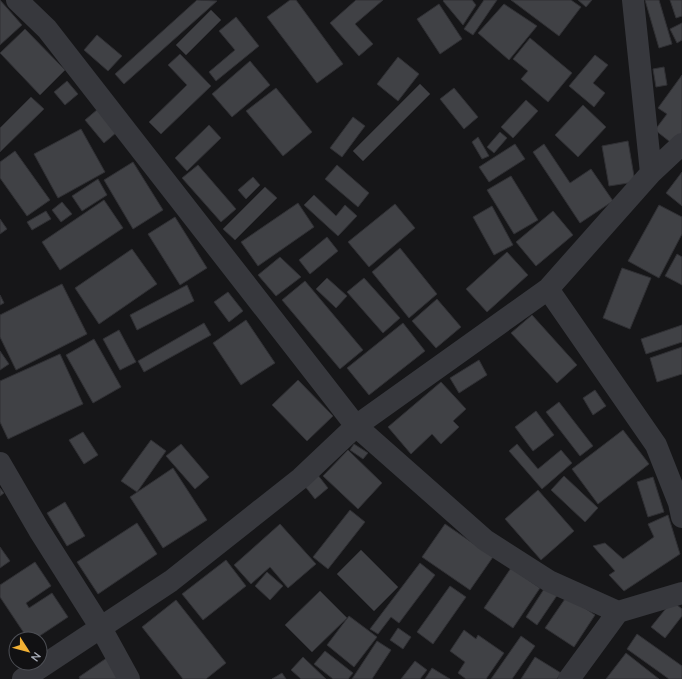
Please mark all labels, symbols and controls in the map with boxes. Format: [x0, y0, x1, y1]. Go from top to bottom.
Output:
north arrow [8, 631, 48, 671]
text: N [27, 649, 44, 664]

